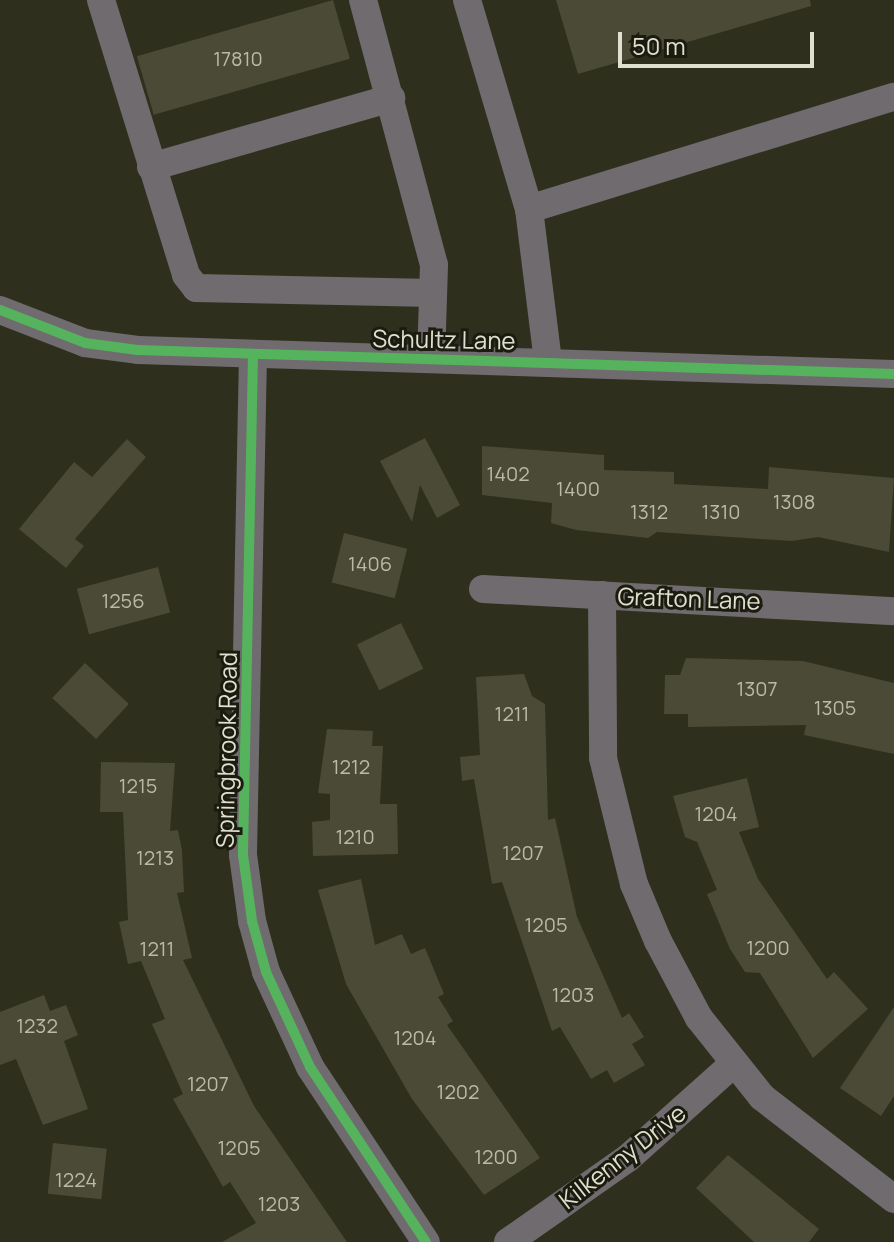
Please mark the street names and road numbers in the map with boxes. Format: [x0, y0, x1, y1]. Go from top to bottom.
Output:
street label: Schultz Lane [372, 323, 516, 355]
street label: Grafton Lane [617, 581, 761, 615]
street label: Springbrook Road [210, 652, 242, 848]
street label: Kilkenny Drive [553, 1098, 691, 1214]

